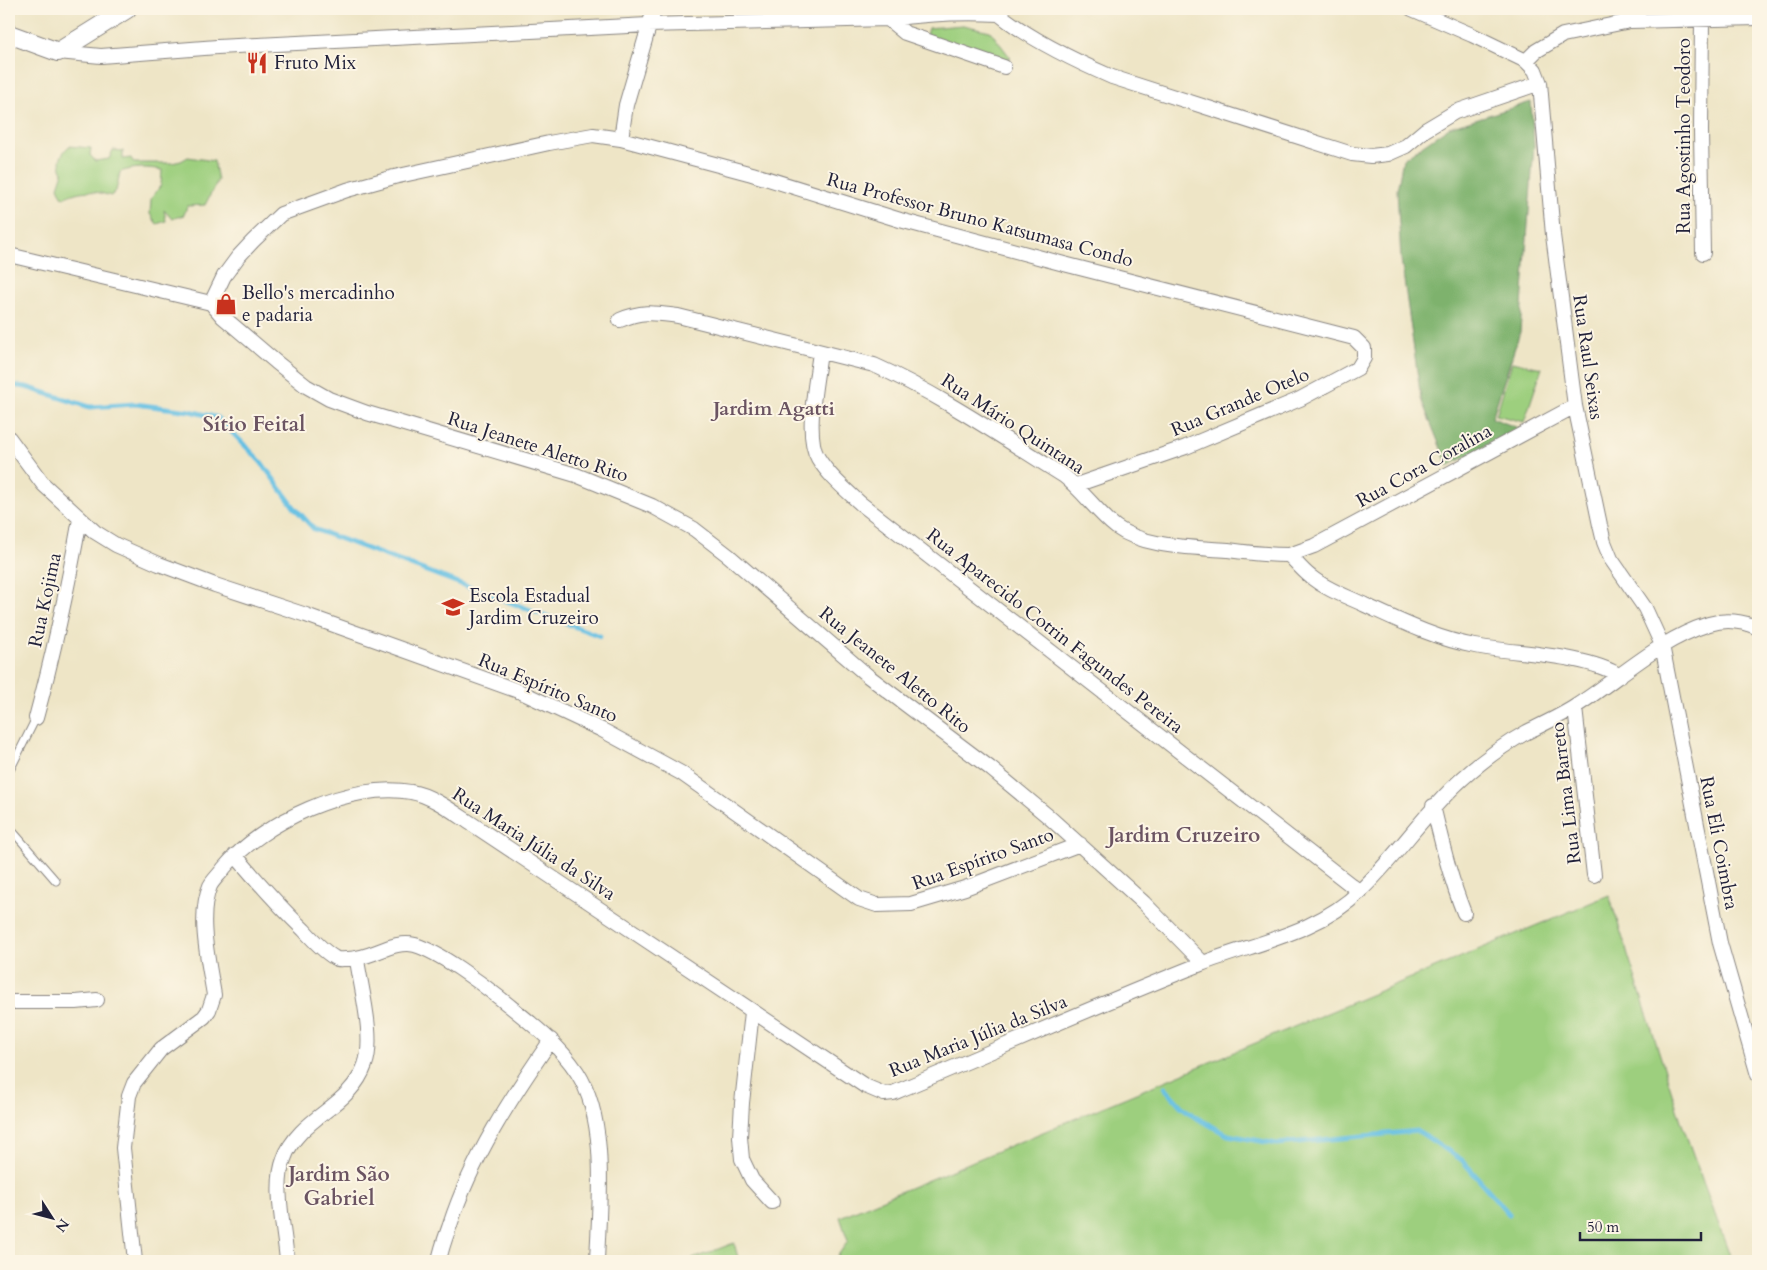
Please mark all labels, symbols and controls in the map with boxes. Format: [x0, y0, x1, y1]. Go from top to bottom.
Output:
street label: Rua Agostinho Teodoro [1671, 38, 1697, 234]
restaurant icon: Fruto Mix [244, 50, 270, 76]
place label: Fruto Mix [274, 50, 357, 76]
street label: Rua Professor Bruno Katsumasa Condo [824, 167, 1136, 273]
place label: Bello's mercadinho e padaria [242, 280, 395, 328]
shop icon: Bello's mercadinho e padaria [213, 291, 239, 317]
street label: Rua Raul Seixas [1566, 293, 1610, 421]
street label: Rua Grande Otelo [1167, 361, 1313, 443]
street label: Rua Mário Quintana [936, 368, 1090, 480]
district label: Jardim Agatti [710, 395, 835, 422]
street label: Rua Jeanete Aletto Rito [444, 406, 632, 488]
district label: Sítio Feital [203, 410, 305, 439]
street label: Rua Cora Coralina [1352, 418, 1496, 514]
street label: Rua Aparecido Cotrin Fagundes Pereira [921, 522, 1189, 740]
street label: Rua Kojima [22, 550, 68, 650]
place label: Escola Estadual Jardim Cruzeiro [466, 583, 599, 631]
school or university icon: Escola Estadual Jardim Cruzeiro [440, 594, 466, 620]
street label: Rua Jeanete Aletto Rito [814, 601, 976, 739]
street label: Rua Espírito Santo [474, 647, 622, 729]
street label: Rua Lima Barreto [1544, 720, 1588, 866]
street label: Rua Eli Coimbra [1693, 774, 1745, 912]
street label: Rua Maria Júlia da Silva [447, 781, 621, 907]
street label: Rua Espírito Santo [909, 821, 1057, 897]
district label: Jardim Cruzeiro [1105, 821, 1260, 850]
street label: Rua Maria Júlia da Silva [885, 988, 1071, 1084]
district label: Jardim São Gabriel [285, 1160, 390, 1213]
north arrow [28, 1192, 78, 1242]
scale bar [1580, 1210, 1701, 1242]
text: N [51, 1215, 73, 1236]
text: 50 m [1587, 1217, 1619, 1237]

